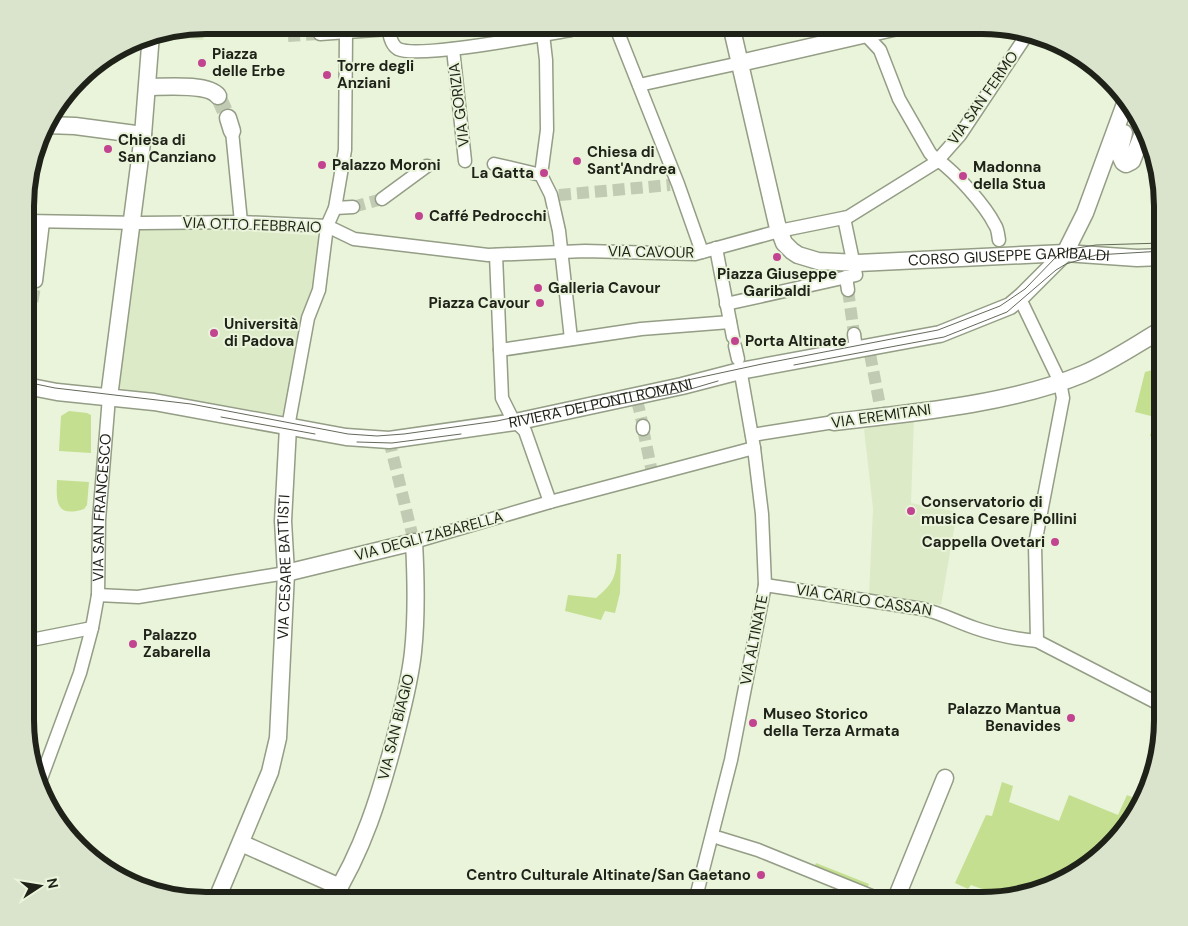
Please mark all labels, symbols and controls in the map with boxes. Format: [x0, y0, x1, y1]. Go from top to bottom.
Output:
place label: Piazza delle Erbe [212, 44, 285, 81]
street label: VIA SAN FERMO [943, 47, 1023, 149]
place label: Torre degli Anziani [337, 56, 414, 93]
marker: Piazza delle Erbe [196, 57, 208, 69]
street label: VIA GORIZIA [444, 62, 474, 148]
marker: Torre degli Anziani [321, 69, 333, 81]
place label: Chiesa di San Canziano [118, 130, 216, 167]
place label: Chiesa di Sant'Andrea [587, 142, 676, 179]
marker: Chiesa di San Canziano [102, 143, 114, 155]
place label: Palazzo Moroni [332, 155, 441, 175]
marker: Chiesa di Sant'Andrea [571, 155, 583, 167]
place label: Madonna della Stua [973, 157, 1046, 194]
marker: Palazzo Moroni [316, 159, 328, 171]
place label: La Gatta [471, 163, 534, 183]
marker: La Gatta [538, 167, 550, 179]
marker: Madonna della Stua [957, 170, 969, 182]
place label: Caffé Pedrocchi [429, 206, 547, 226]
marker: Caffé Pedrocchi [413, 210, 425, 222]
street label: VIA OTTO FEBBRAIO [182, 213, 322, 237]
street label: VIA CAVOUR [608, 241, 694, 263]
street label: CORSO GIUSEPPE GARIBALDI [908, 243, 1110, 271]
marker: Piazza Giuseppe Garibaldi [771, 251, 783, 263]
place label: Piazza Giuseppe Garibaldi [717, 264, 837, 301]
place label: Galleria Cavour [548, 278, 660, 298]
marker: Galleria Cavour [532, 282, 544, 294]
place label: Piazza Cavour [429, 293, 530, 313]
marker: Piazza Cavour [534, 297, 546, 309]
place label: Università di Padova [224, 314, 298, 351]
marker: Università di Padova [208, 327, 220, 339]
place label: Porta Altinate [745, 331, 846, 351]
marker: Porta Altinate [729, 335, 741, 347]
street label: RIVIERA DEI PONTI ROMANI [507, 374, 694, 433]
street label: VIA EREMITANI [830, 399, 932, 433]
street label: VIA SAN FRANCESCO [88, 433, 116, 582]
place label: Conservatorio di musica Cesare Pollini [921, 492, 1077, 529]
street label: VIA CESARE BATTISTI [273, 494, 296, 640]
marker: Conservatorio di musica Cesare Pollini [905, 505, 917, 517]
street label: VIA DEGLI ZABARELLA [352, 507, 506, 565]
place label: Cappella Ovetari [922, 532, 1045, 552]
marker: Cappella Ovetari [1049, 536, 1061, 548]
street label: VIA CARLO CASSAN [794, 579, 934, 621]
street label: VIA ALTINATE [735, 593, 773, 687]
place label: Palazzo Zabarella [143, 625, 211, 662]
marker: Palazzo Zabarella [127, 638, 139, 650]
street label: VIA SAN BIAGIO [373, 672, 419, 782]
place label: Palazzo Mantua Benavides [947, 699, 1061, 736]
place label: Museo Storico della Terza Armata [763, 704, 900, 741]
marker: Palazzo Mantua Benavides [1065, 712, 1077, 724]
marker: Museo Storico della Terza Armata [747, 717, 759, 729]
north arrow [15, 861, 65, 911]
place label: Centro Culturale Altinate/San Gaetano [466, 865, 751, 885]
marker: Centro Culturale Altinate/San Gaetano [755, 869, 767, 881]
text: N [43, 876, 63, 890]

